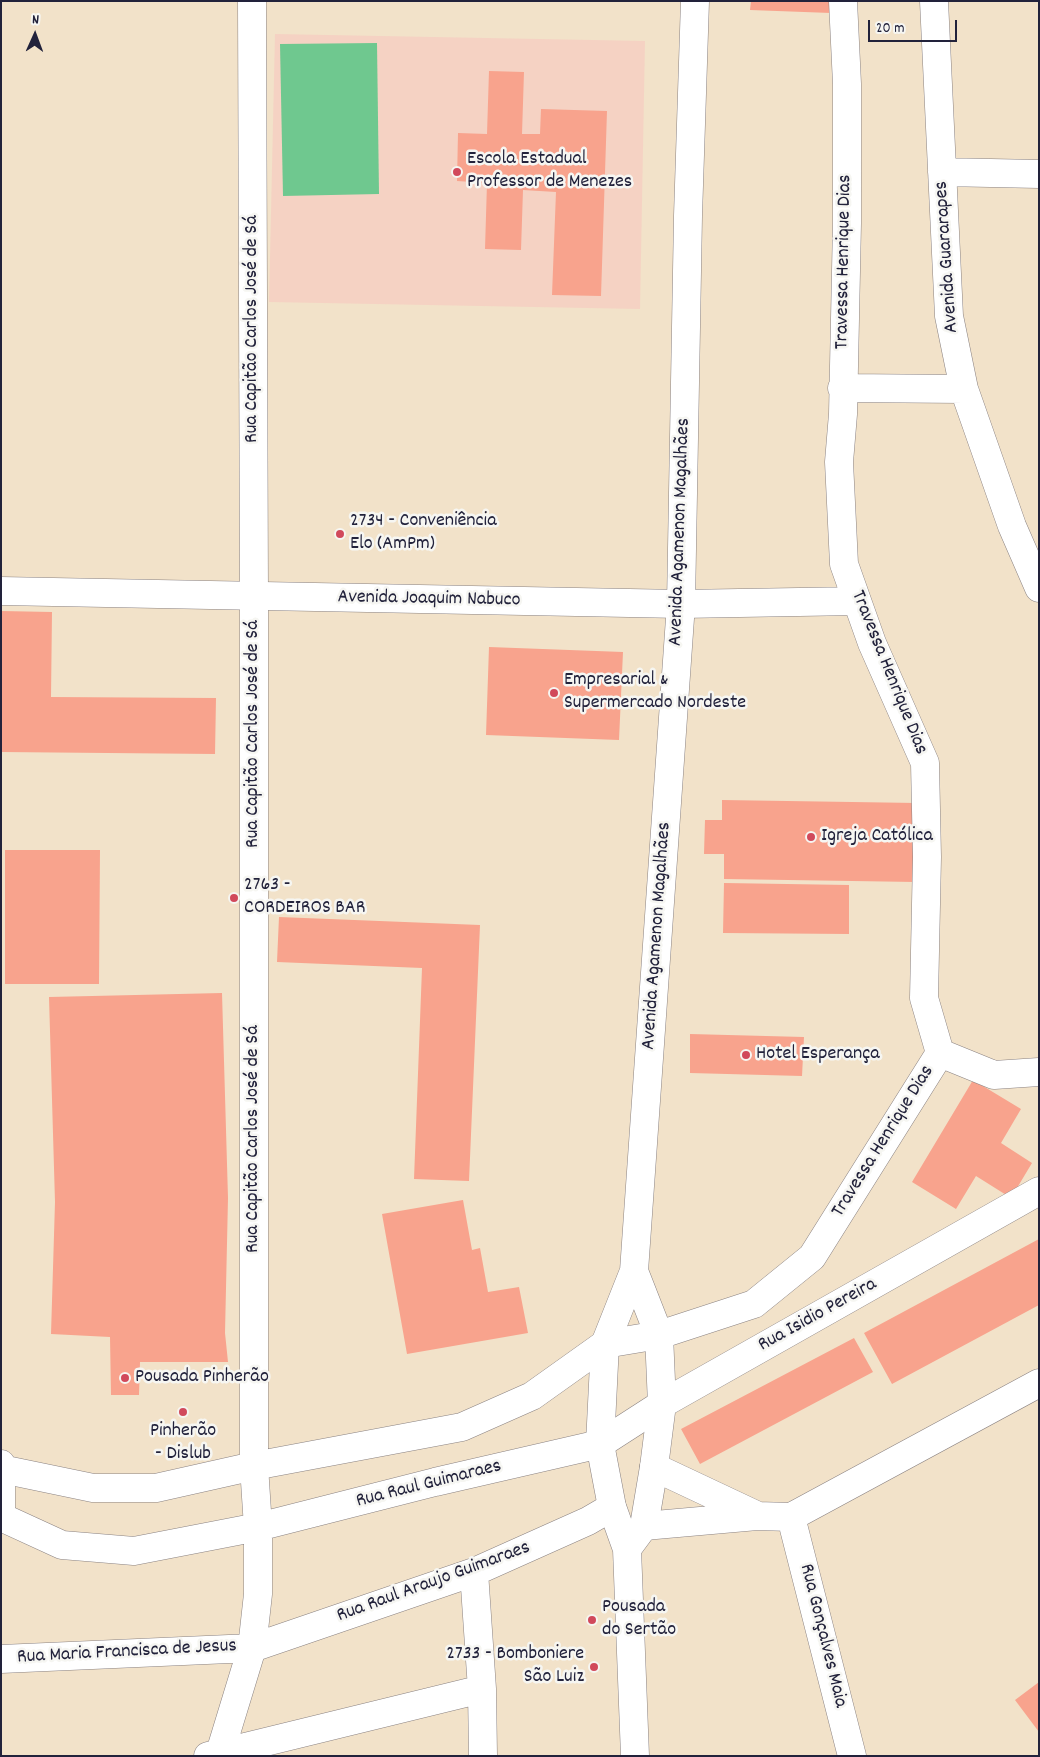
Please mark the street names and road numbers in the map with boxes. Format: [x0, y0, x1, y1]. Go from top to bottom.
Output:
street label: Travessa Henrique Dias [831, 174, 859, 350]
street label: Avenida Guararapes [931, 180, 965, 334]
street label: Rua Capitão Carlos José de Sá [241, 215, 265, 443]
street label: Avenida Agamenon Magalhães [665, 418, 697, 646]
street label: Avenida Joaquim Nabuco [337, 586, 521, 614]
street label: Travessa Henrique Dias [844, 587, 932, 759]
street label: Rua Capitão Carlos José de Sá [242, 620, 266, 848]
street label: Avenida Agamenon Magalhães [638, 821, 678, 1051]
street label: Rua Capitão Carlos José de Sá [242, 1025, 266, 1253]
street label: Travessa Henrique Dias [828, 1062, 940, 1222]
street label: Rua Isidio Pereira [755, 1274, 881, 1358]
street label: Rua Raul Guimaraes [354, 1455, 504, 1515]
street label: Rua Raul Araujo Guimaraes [334, 1537, 534, 1629]
street label: Rua Gonçalves Maia [793, 1562, 851, 1710]
street label: Rua Maria Francisca de Jesus [17, 1635, 237, 1671]

